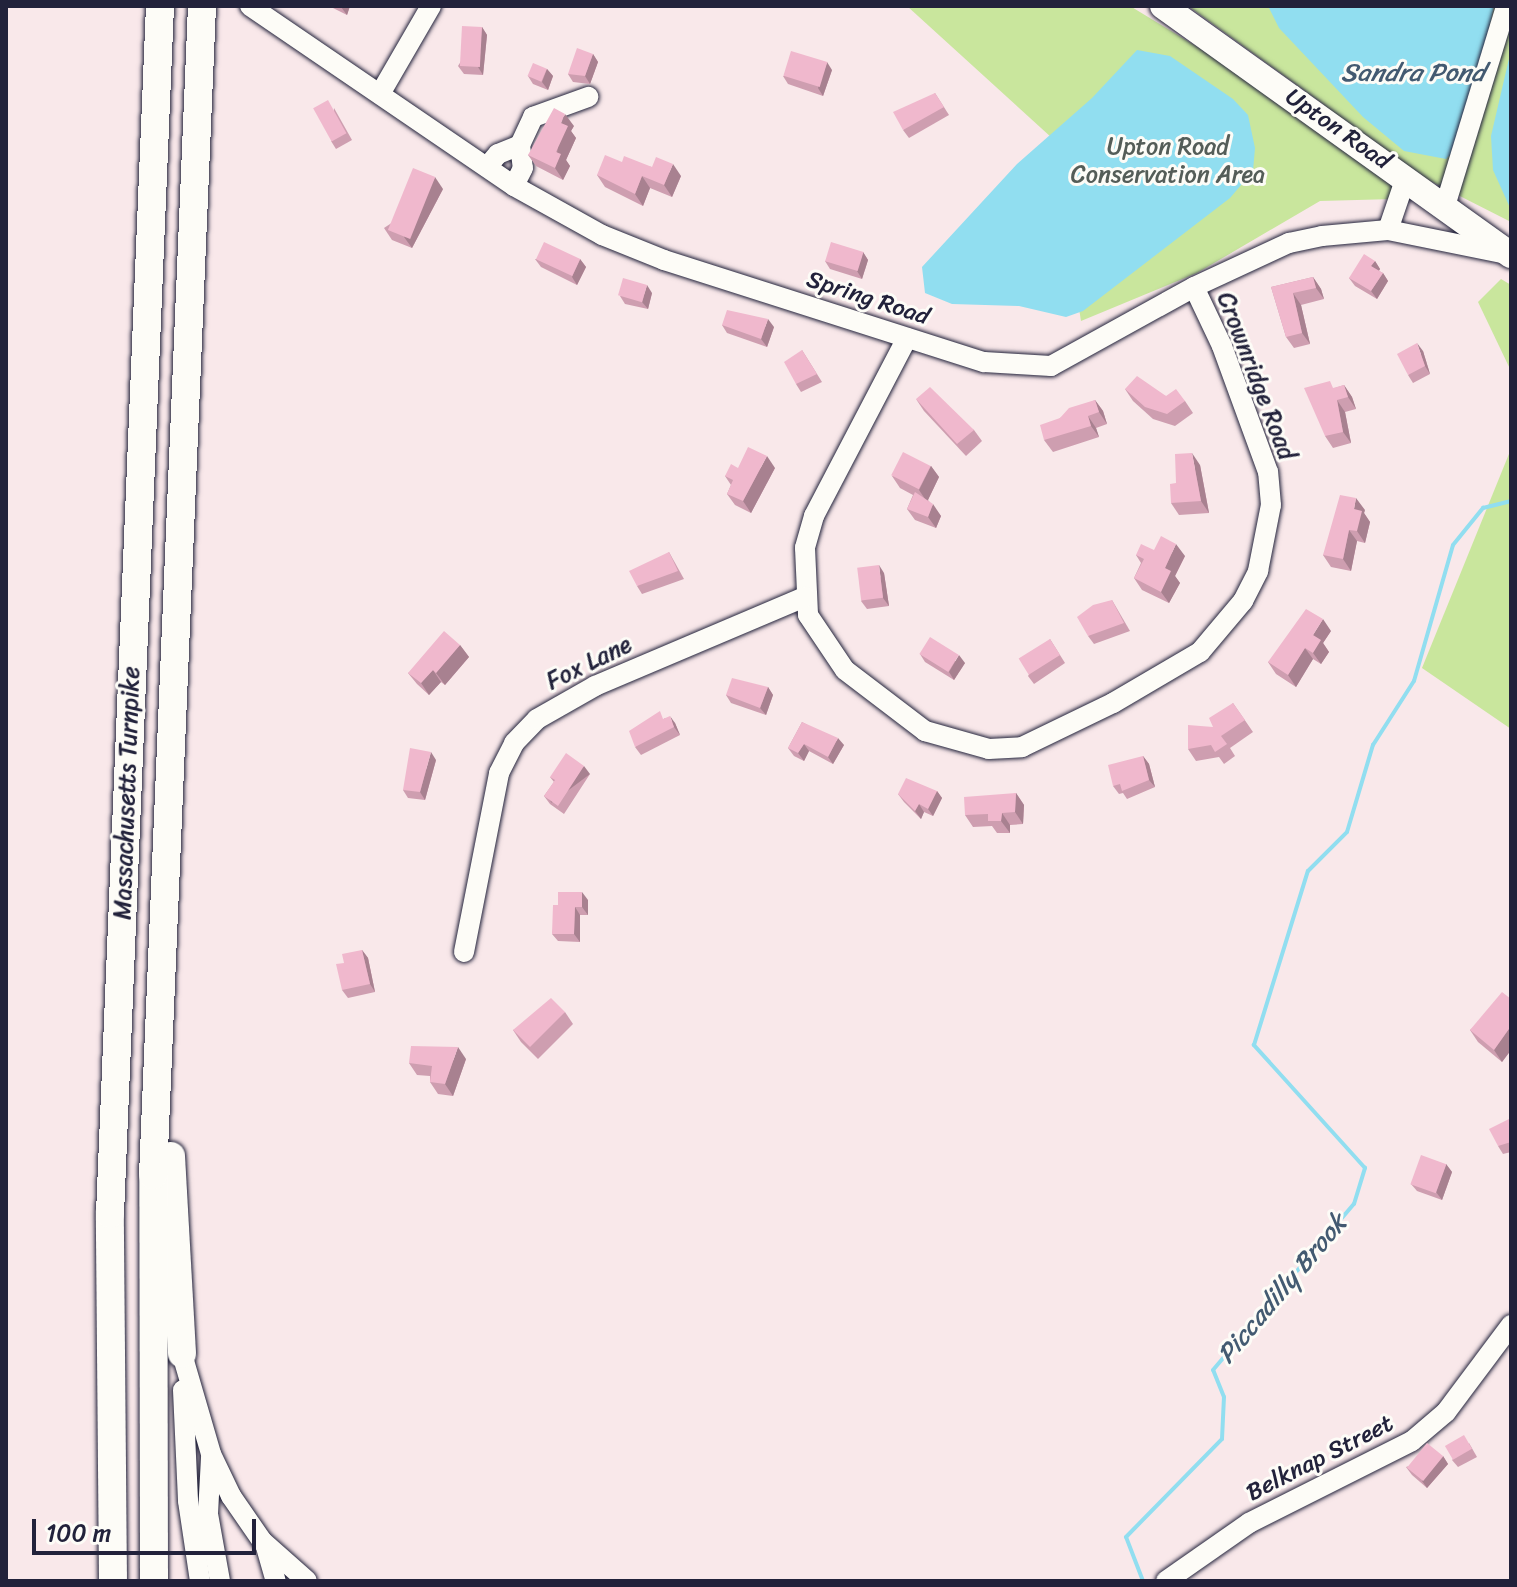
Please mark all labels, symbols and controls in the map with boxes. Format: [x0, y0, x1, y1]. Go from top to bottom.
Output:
water label: Sandra Pond [1341, 57, 1485, 89]
street label: Upton Road [1280, 82, 1396, 176]
park label: Upton Road Conservation Area [1070, 133, 1266, 189]
street label: Spring Road [803, 265, 933, 331]
street label: Crownridge Road [1211, 288, 1301, 464]
street label: Fox Lane [541, 630, 637, 696]
street label: Massachusetts Turnpike [108, 666, 146, 920]
water label: Piccadilly Brook [1211, 1208, 1353, 1370]
street label: Belknap Street [1242, 1409, 1398, 1507]
scale bar [36, 1503, 260, 1553]
text: 100 m [46, 1512, 111, 1554]

